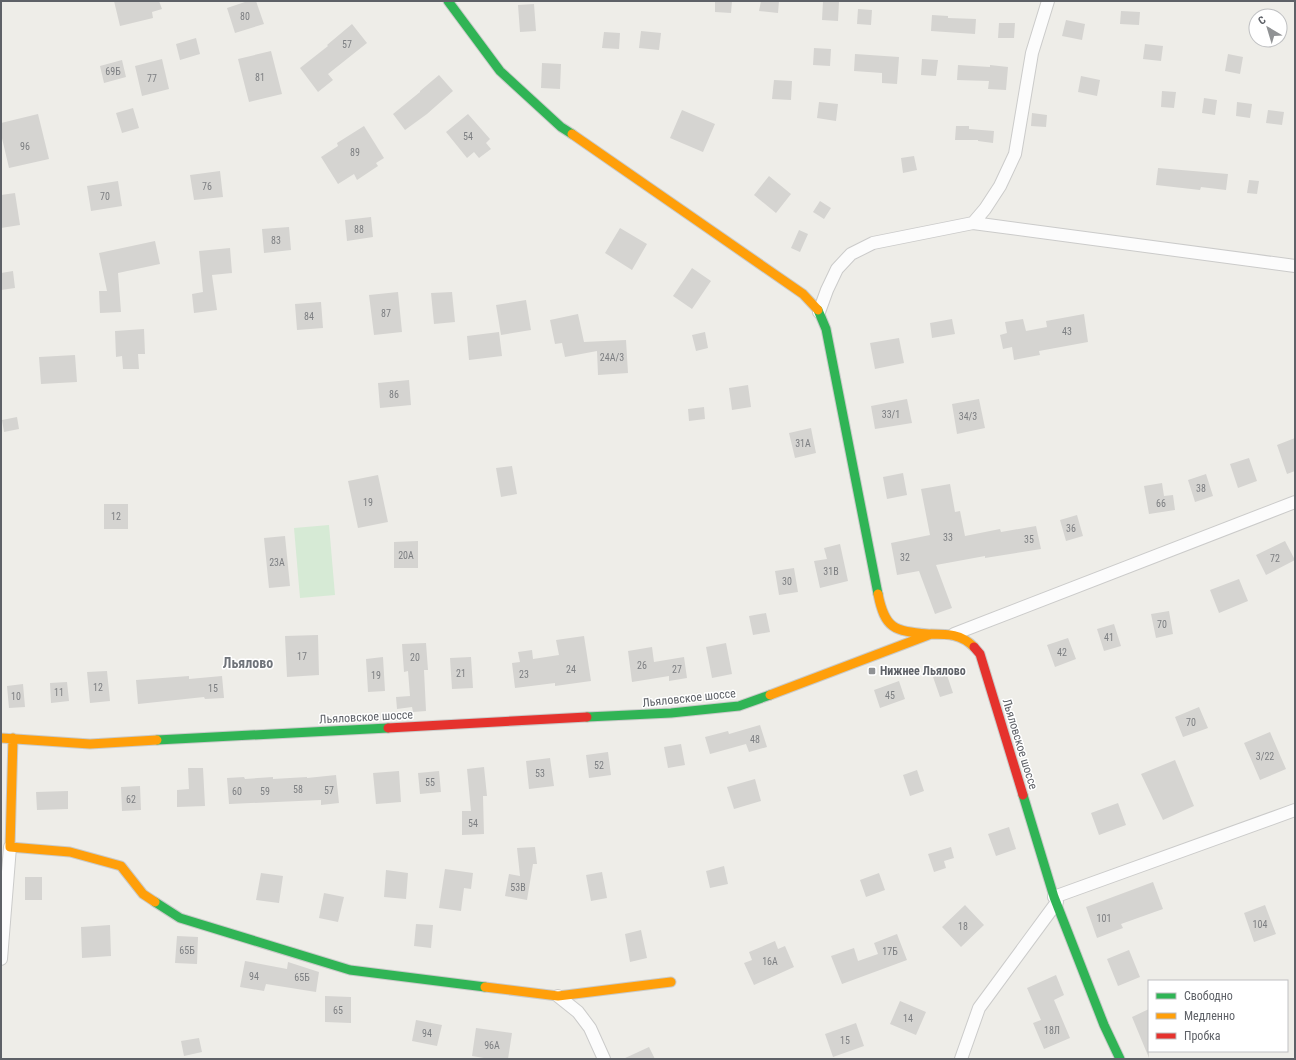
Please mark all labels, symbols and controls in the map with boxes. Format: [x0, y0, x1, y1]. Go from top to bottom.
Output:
north arrow [1248, 8, 1288, 48]
house number: 80 [240, 11, 250, 22]
text: С [1256, 13, 1269, 28]
house number: 57 [342, 39, 352, 50]
house number: 69Б [105, 66, 121, 77]
house number: 81 [255, 72, 265, 83]
house number: 77 [147, 73, 157, 84]
house number: 54 [463, 131, 473, 142]
house number: 96 [20, 141, 30, 152]
house number: 89 [350, 147, 360, 158]
house number: 76 [202, 181, 212, 192]
house number: 70 [100, 191, 110, 202]
house number: 88 [354, 224, 364, 235]
house number: 83 [271, 235, 281, 246]
house number: 87 [381, 308, 391, 319]
house number: 84 [304, 311, 314, 322]
house number: 43 [1062, 326, 1072, 337]
house number: 24А/3 [600, 352, 624, 363]
house number: 86 [389, 389, 399, 400]
house number: 33/1 [882, 409, 900, 420]
house number: 34/3 [959, 411, 977, 422]
house number: 31А [795, 438, 811, 449]
house number: 38 [1196, 483, 1206, 494]
house number: 19 [363, 497, 373, 508]
house number: 66 [1156, 498, 1166, 509]
house number: 12 [111, 511, 121, 522]
house number: 36 [1066, 523, 1076, 534]
house number: 33 [943, 532, 953, 543]
house number: 35 [1024, 534, 1034, 545]
house number: 20А [398, 550, 414, 561]
house number: 32 [900, 552, 910, 563]
house number: 72 [1270, 553, 1280, 564]
house number: 23А [269, 557, 285, 568]
house number: 31В [823, 566, 839, 577]
house number: 30 [782, 576, 792, 587]
house number: 70 [1157, 619, 1167, 630]
house number: 41 [1104, 632, 1114, 643]
house number: 42 [1057, 647, 1067, 658]
house number: 17 [297, 651, 307, 662]
house number: 20 [410, 652, 420, 663]
district label: Льялово [223, 655, 273, 671]
house number: 26 [637, 660, 647, 671]
house number: 24 [566, 664, 576, 675]
house number: 27 [672, 664, 682, 675]
place label: Нижнее Льялово [880, 664, 966, 678]
marker: Нижнее Льялово [867, 666, 877, 676]
house number: 21 [456, 668, 466, 679]
house number: 23 [519, 669, 529, 680]
house number: 19 [371, 670, 381, 681]
house number: 12 [93, 682, 103, 693]
house number: 15 [208, 683, 218, 694]
street label: Льяловское шоссе [642, 686, 737, 710]
house number: 11 [54, 687, 64, 698]
house number: 45 [885, 690, 895, 701]
house number: 10 [11, 691, 21, 702]
street label: Льяловское шоссе [1000, 697, 1041, 791]
street label: Льяловское шоссе [319, 708, 414, 726]
house number: 70 [1186, 717, 1196, 728]
house number: 48 [750, 734, 760, 745]
house number: 3/22 [1256, 751, 1274, 762]
house number: 52 [594, 760, 604, 771]
house number: 53 [535, 768, 545, 779]
house number: 55 [425, 777, 435, 788]
house number: 58 [293, 784, 303, 795]
house number: 57 [324, 785, 334, 796]
house number: 60 [232, 786, 242, 797]
house number: 59 [260, 786, 270, 797]
house number: 62 [126, 794, 136, 805]
house number: 54 [468, 818, 478, 829]
house number: 53В [510, 882, 526, 893]
house number: 101 [1097, 913, 1111, 924]
house number: 104 [1253, 919, 1267, 930]
house number: 18 [958, 921, 968, 932]
house number: 65Б [179, 945, 195, 956]
house number: 17Б [882, 946, 898, 957]
house number: 16А [762, 956, 778, 967]
house number: 94 [249, 971, 259, 982]
house number: 65Б [294, 972, 310, 983]
legend [1148, 980, 1288, 1052]
text: Свободно [1184, 989, 1233, 1003]
house number: 65 [333, 1005, 343, 1016]
text: Медленно [1184, 1009, 1235, 1023]
house number: 14 [903, 1013, 913, 1024]
house number: 18Л [1044, 1025, 1060, 1036]
house number: 94 [422, 1028, 432, 1039]
text: Пробка [1184, 1029, 1221, 1043]
house number: 15 [840, 1035, 850, 1046]
house number: 96А [484, 1040, 500, 1051]

